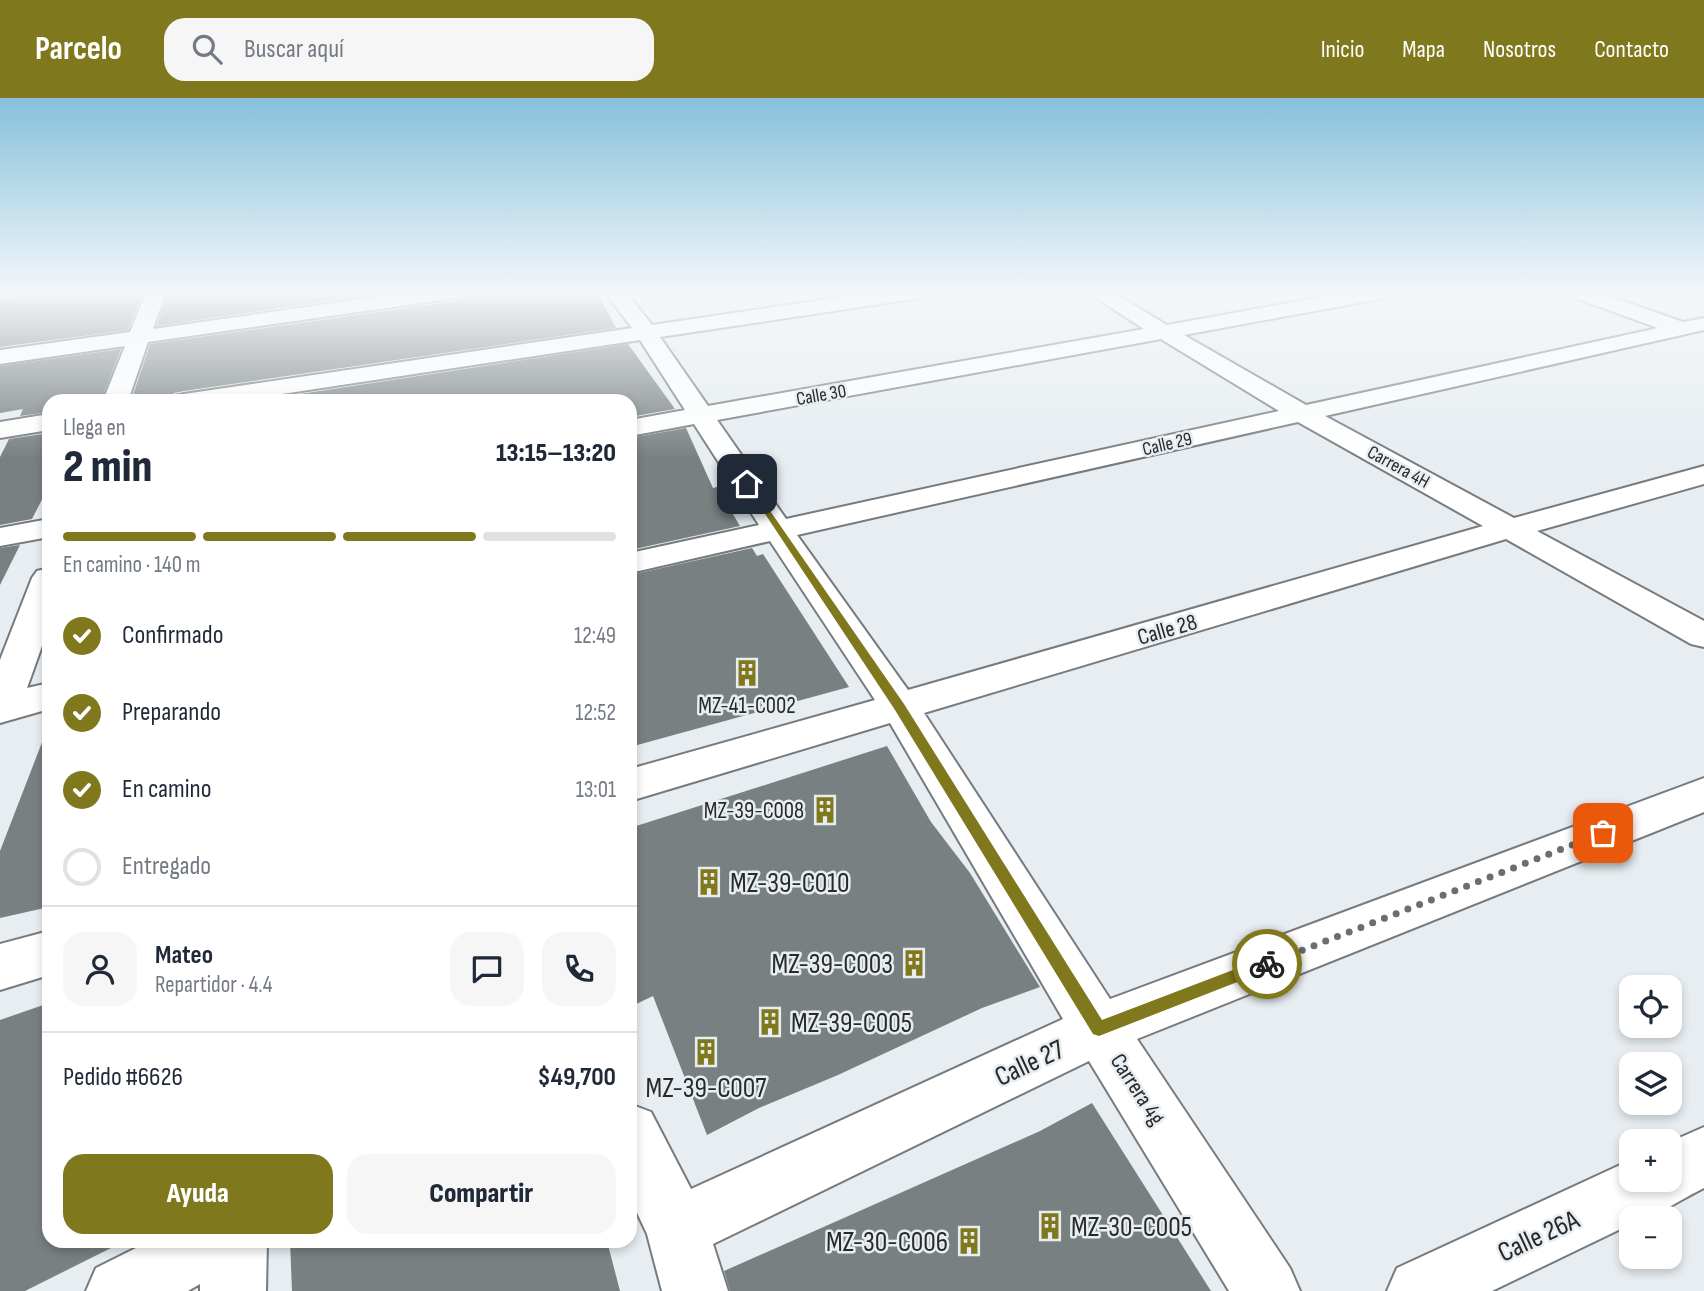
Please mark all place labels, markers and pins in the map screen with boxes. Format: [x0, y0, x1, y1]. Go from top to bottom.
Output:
pin [717, 454, 777, 514]
building icon: MZ-41-C002 [732, 658, 762, 688]
place label: MZ-41-C002 [698, 692, 796, 720]
building icon: MZ-39-C008 [810, 795, 840, 825]
place label: MZ-39-C008 [704, 797, 804, 825]
pin [1573, 803, 1633, 863]
building icon: MZ-39-C010 [694, 867, 724, 897]
place label: MZ-39-C010 [730, 867, 850, 900]
place label: MZ-39-C003 [772, 948, 893, 981]
building icon: MZ-39-C003 [899, 948, 929, 978]
building icon: MZ-39-C005 [755, 1007, 785, 1037]
place label: MZ-39-C005 [791, 1007, 912, 1040]
building icon: MZ-39-C007 [691, 1037, 721, 1067]
place label: MZ-39-C007 [646, 1072, 766, 1105]
building icon: MZ-30-C005 [1035, 1211, 1065, 1241]
place label: MZ-30-C005 [1071, 1211, 1192, 1244]
place label: MZ-30-C006 [826, 1226, 948, 1259]
building icon: MZ-30-C006 [954, 1226, 984, 1256]

